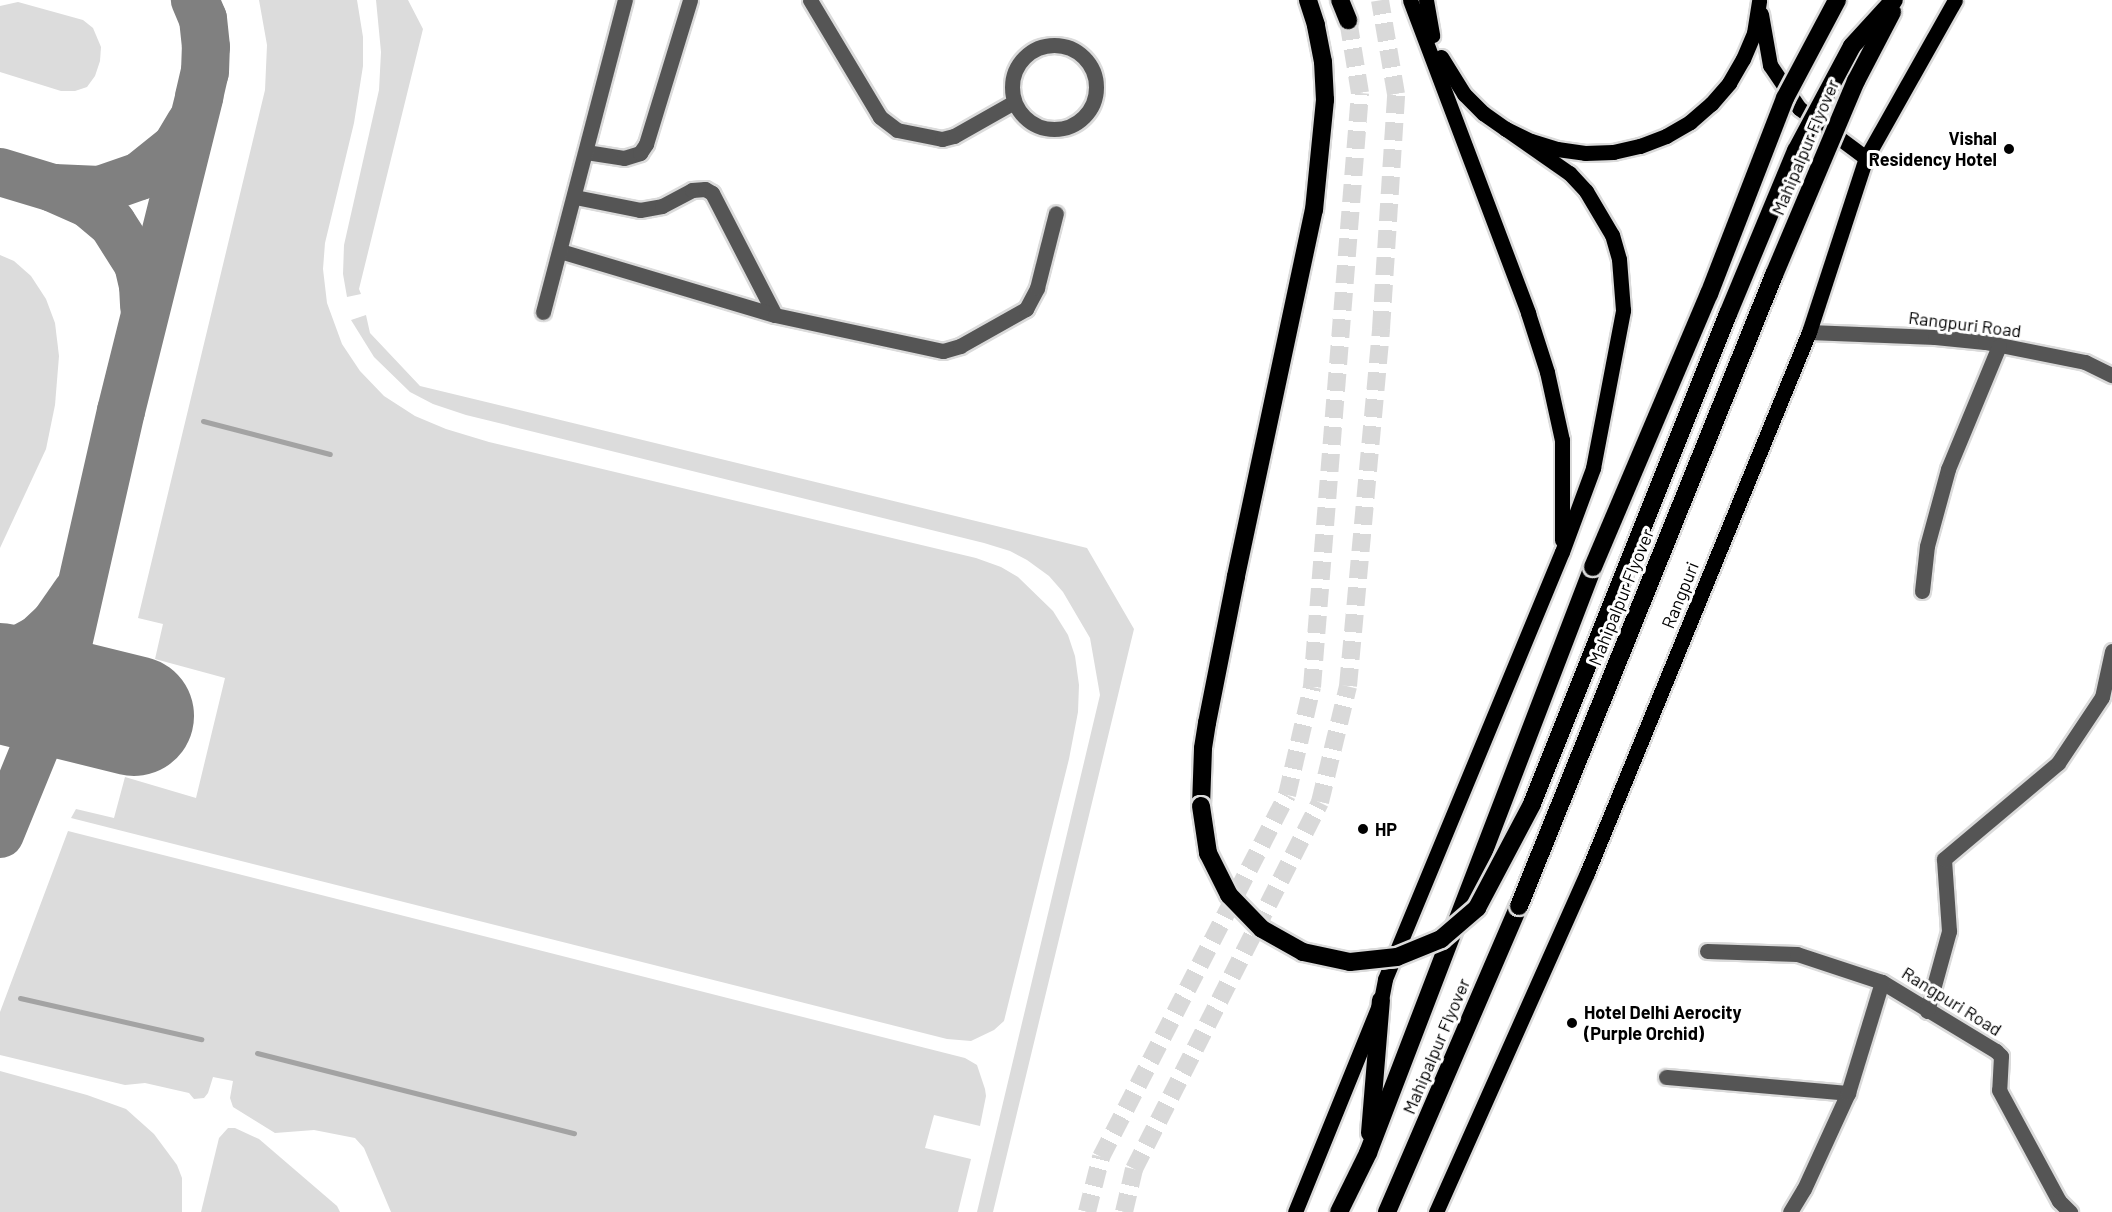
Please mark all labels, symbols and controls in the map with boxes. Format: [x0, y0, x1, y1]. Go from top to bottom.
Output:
street label: Mahipalpur Flyover [1767, 76, 1843, 218]
place label: Vishal Residency Hotel [1869, 128, 1997, 170]
marker: Vishal Residency Hotel [2002, 142, 2016, 156]
street label: Rangpuri Road [1907, 306, 2023, 342]
street label: Mahipalpur Flyover [1584, 525, 1658, 669]
street label: Rangpuri [1657, 558, 1703, 632]
place label: HP [1375, 818, 1397, 840]
marker: HP [1356, 822, 1370, 836]
street label: Rangpuri Road [1898, 962, 2006, 1040]
street label: Mahipalpur Flyover [1398, 975, 1474, 1117]
place label: Hotel Delhi Aerocity (Purple Orchid) [1584, 1002, 1741, 1044]
marker: Hotel Delhi Aerocity (Purple Orchid) [1565, 1016, 1579, 1030]

